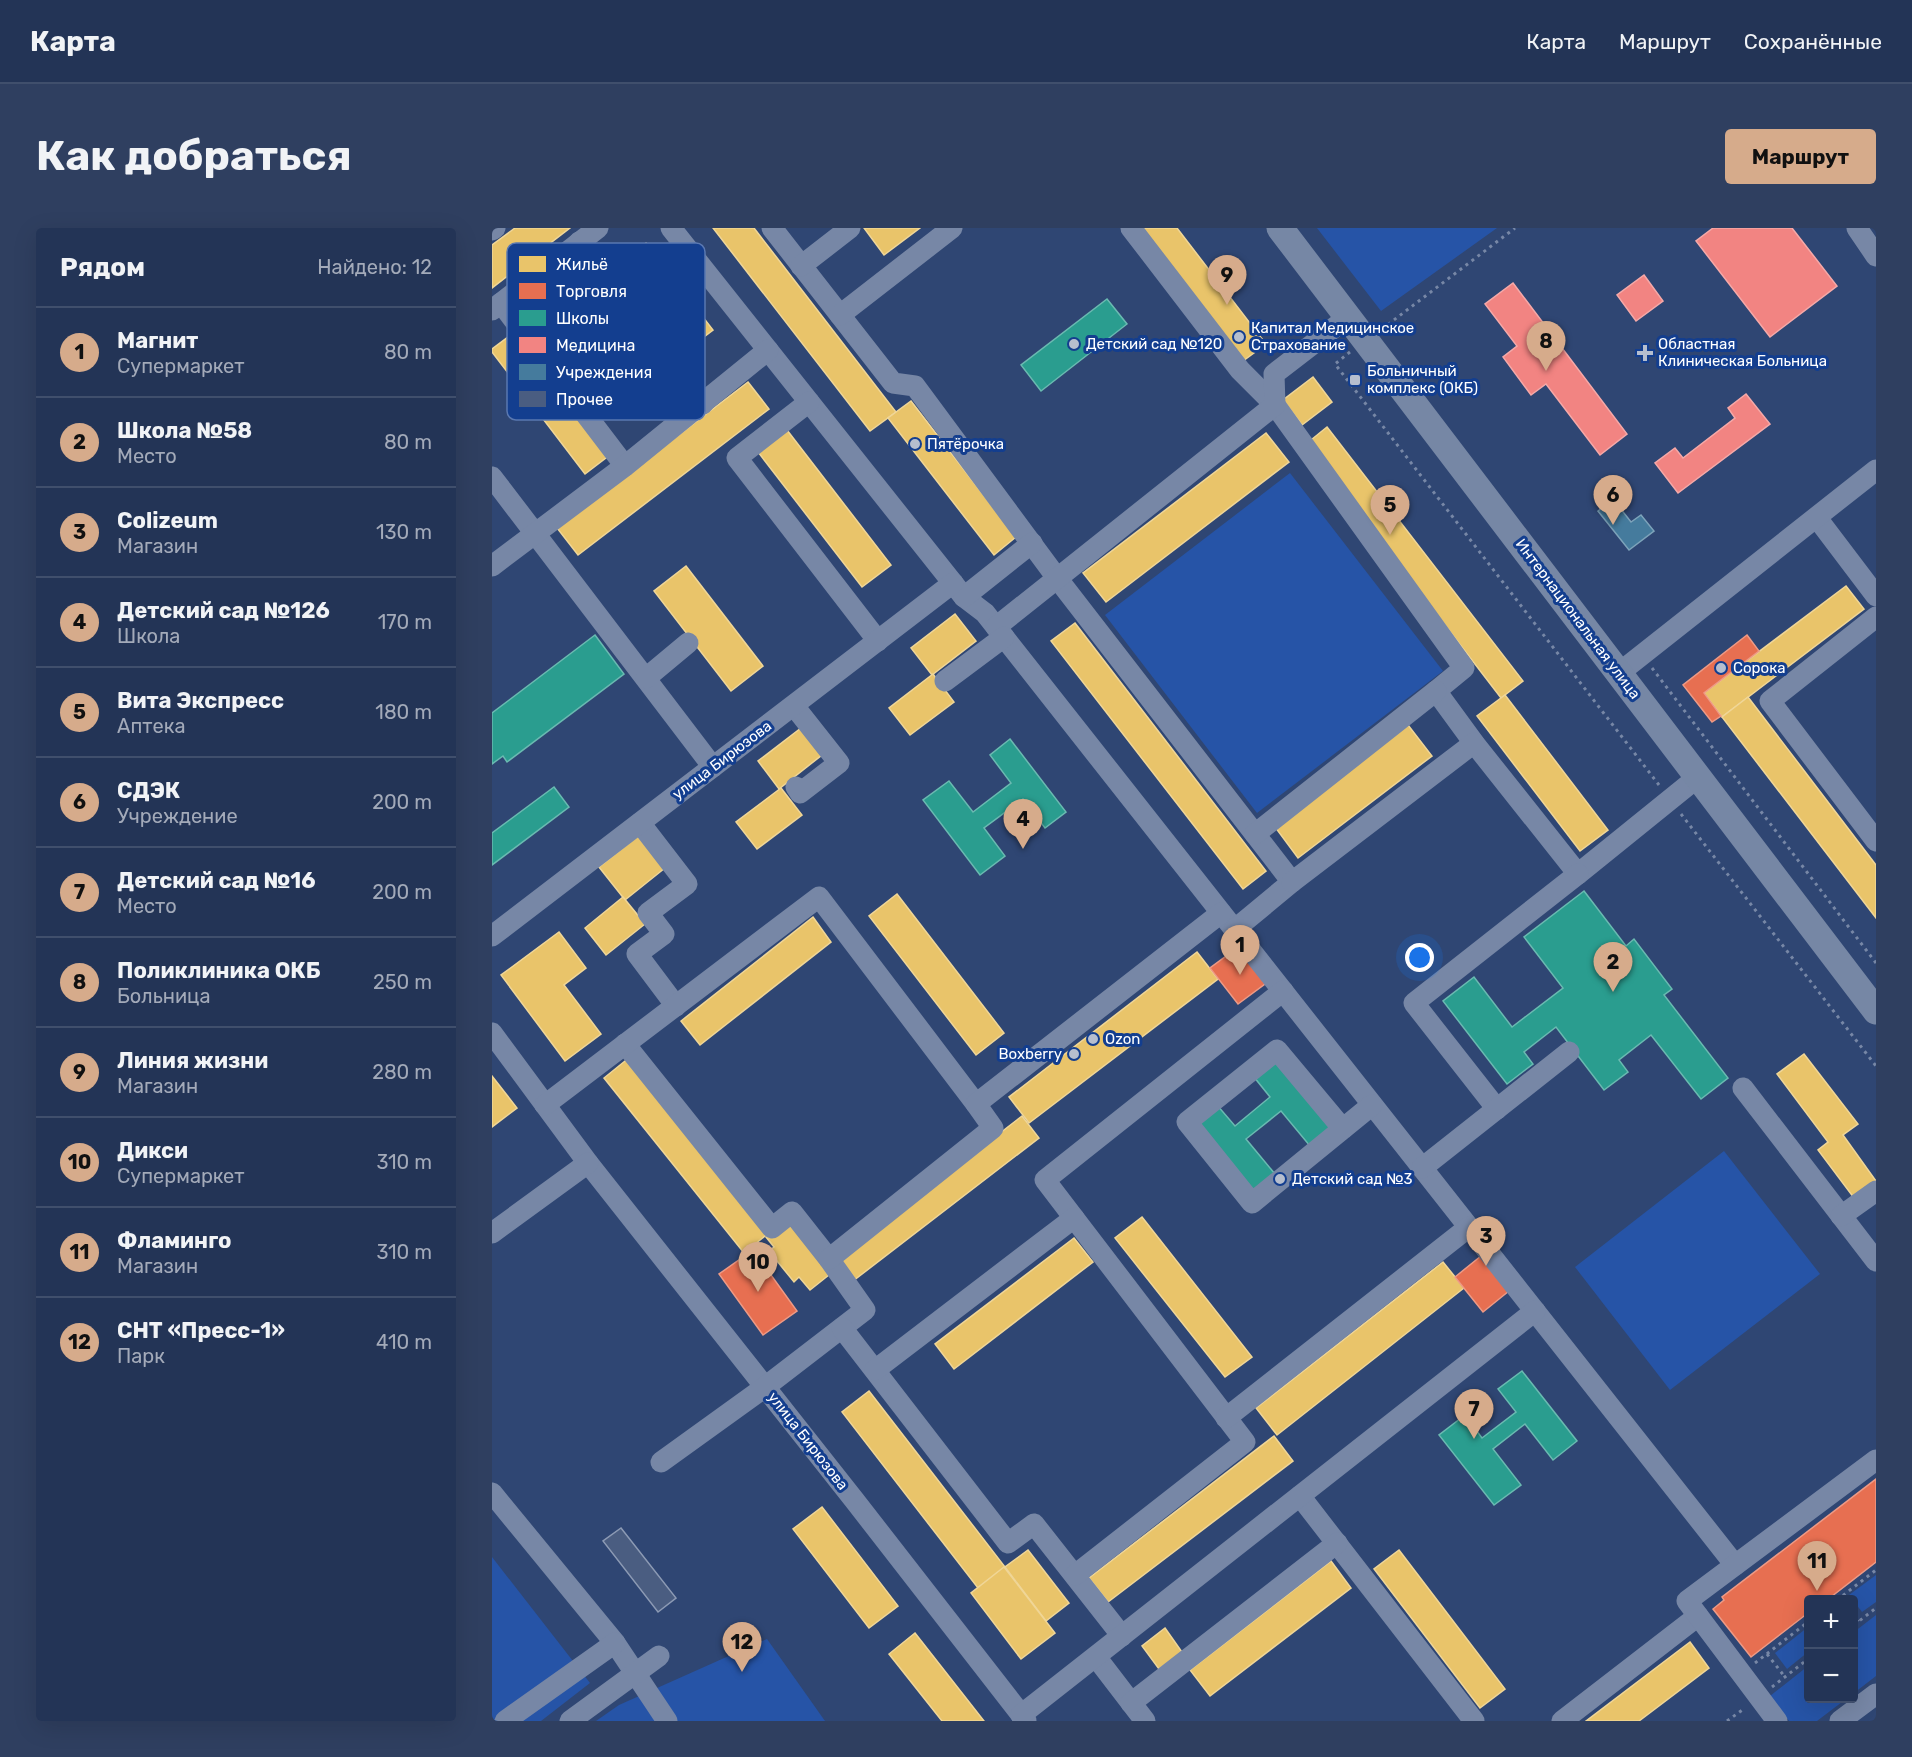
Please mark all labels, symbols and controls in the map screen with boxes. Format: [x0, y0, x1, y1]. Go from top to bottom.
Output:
text: Карта [30, 25, 116, 58]
text: Карта [1526, 29, 1586, 54]
text: Маршрут [1619, 29, 1711, 54]
text: Сохранённые [1744, 29, 1882, 54]
button: Маршрут [1725, 129, 1876, 184]
text: Как добраться [36, 131, 352, 181]
legend [507, 243, 705, 420]
text: Рядом [60, 252, 145, 283]
text: Найдено: 12 [317, 255, 432, 279]
text: Жильё [556, 255, 608, 274]
pin: 9 [1208, 256, 1246, 305]
text: Торговля [556, 282, 627, 301]
text: Школы [556, 309, 609, 328]
place label: Капитал Медицинское Страхование [1251, 319, 1414, 354]
pin: 8 [1526, 322, 1566, 371]
text: Магнит [117, 327, 198, 354]
marker: Капитал Медицинское Страхование [1232, 330, 1246, 344]
place label: Детский сад №120 [1086, 335, 1222, 353]
place label: Областная Клиническая Больница [1658, 335, 1827, 370]
text: Медицина [556, 336, 635, 355]
marker: Детский сад №120 [1067, 337, 1081, 351]
text: 1 [75, 340, 84, 364]
text: 80 m [384, 340, 432, 364]
marker: Областная Клиническая Больница [1636, 344, 1654, 362]
text: Супермаркет [117, 354, 245, 378]
place label: Больничный комплекс (ОКБ) [1367, 362, 1478, 397]
text: Учреждения [556, 363, 652, 382]
marker: Больничный комплекс (ОКБ) [1348, 373, 1362, 387]
text: Прочее [556, 390, 613, 409]
text: Школа №58 [117, 417, 252, 444]
text: 2 [73, 430, 86, 454]
text: 80 m [384, 430, 432, 454]
place label: Пятёрочка [927, 435, 1004, 453]
marker: Пятёрочка [908, 437, 922, 451]
text: Место [117, 444, 177, 468]
pin: 6 [1594, 476, 1632, 525]
pin: 5 [1370, 486, 1410, 535]
text: Colizeum [117, 507, 218, 534]
text: 3 [73, 520, 86, 544]
text: 130 m [376, 520, 432, 544]
text: Магазин [117, 534, 198, 558]
street label: Интернациональная улица [1512, 535, 1644, 703]
text: Детский сад №126 [117, 597, 330, 624]
text: 4 [73, 610, 86, 634]
text: 170 m [378, 610, 432, 634]
text: Школа [117, 624, 180, 648]
place label: Сорока [1733, 659, 1785, 677]
marker: Сорока [1714, 661, 1728, 675]
text: Вита Экспресс [117, 687, 284, 714]
text: 5 [73, 700, 86, 724]
text: 180 m [375, 700, 432, 724]
text: Аптека [117, 714, 185, 738]
street label: улица Бирюзова [669, 717, 775, 803]
text: СДЭК [117, 777, 180, 804]
text: 6 [73, 790, 86, 814]
text: 200 m [372, 790, 432, 814]
pin: 4 [1004, 800, 1042, 849]
text: Учреждение [117, 804, 238, 828]
text: Детский сад №16 [117, 867, 316, 894]
text: 7 [74, 880, 85, 904]
text: 200 m [372, 880, 432, 904]
text: Место [117, 894, 177, 918]
pin: 1 [1220, 926, 1260, 975]
pin: 2 [1594, 942, 1632, 992]
your location [1405, 943, 1434, 972]
text: Поликлиника ОКБ [117, 957, 320, 984]
text: 8 [73, 970, 86, 994]
text: 250 m [373, 970, 432, 994]
text: Больница [117, 984, 210, 1008]
place label: Ozon [1105, 1030, 1140, 1048]
marker: Ozon [1086, 1032, 1100, 1046]
place label: Boxberry [998, 1045, 1062, 1063]
text: Линия жизни [117, 1047, 268, 1074]
marker: Boxberry [1067, 1047, 1081, 1061]
text: 9 [73, 1060, 86, 1084]
text: 280 m [372, 1060, 432, 1084]
text: Магазин [117, 1074, 198, 1098]
text: Дикси [117, 1137, 188, 1164]
text: 10 [68, 1150, 91, 1174]
text: 310 m [376, 1150, 432, 1174]
text: Супермаркет [117, 1164, 245, 1188]
place label: Детский сад №3 [1292, 1170, 1413, 1188]
marker: Детский сад №3 [1273, 1172, 1287, 1186]
pin: 3 [1466, 1216, 1506, 1266]
text: Фламинго [117, 1227, 232, 1254]
text: 11 [70, 1240, 89, 1264]
text: 310 m [376, 1240, 432, 1264]
pin: 10 [738, 1242, 778, 1292]
text: Магазин [117, 1254, 198, 1278]
text: СНТ «Пресс-1» [117, 1317, 285, 1344]
text: 12 [68, 1330, 91, 1354]
text: 410 m [376, 1330, 432, 1354]
text: Парк [117, 1344, 165, 1368]
street label: улица Бирюзова [764, 1388, 852, 1494]
pin: 7 [1454, 1390, 1494, 1439]
pin: 11 [1798, 1542, 1836, 1591]
map controls [1804, 1595, 1858, 1703]
button: + [1804, 1595, 1858, 1649]
pin: 12 [722, 1622, 762, 1672]
button: − [1804, 1649, 1858, 1703]

